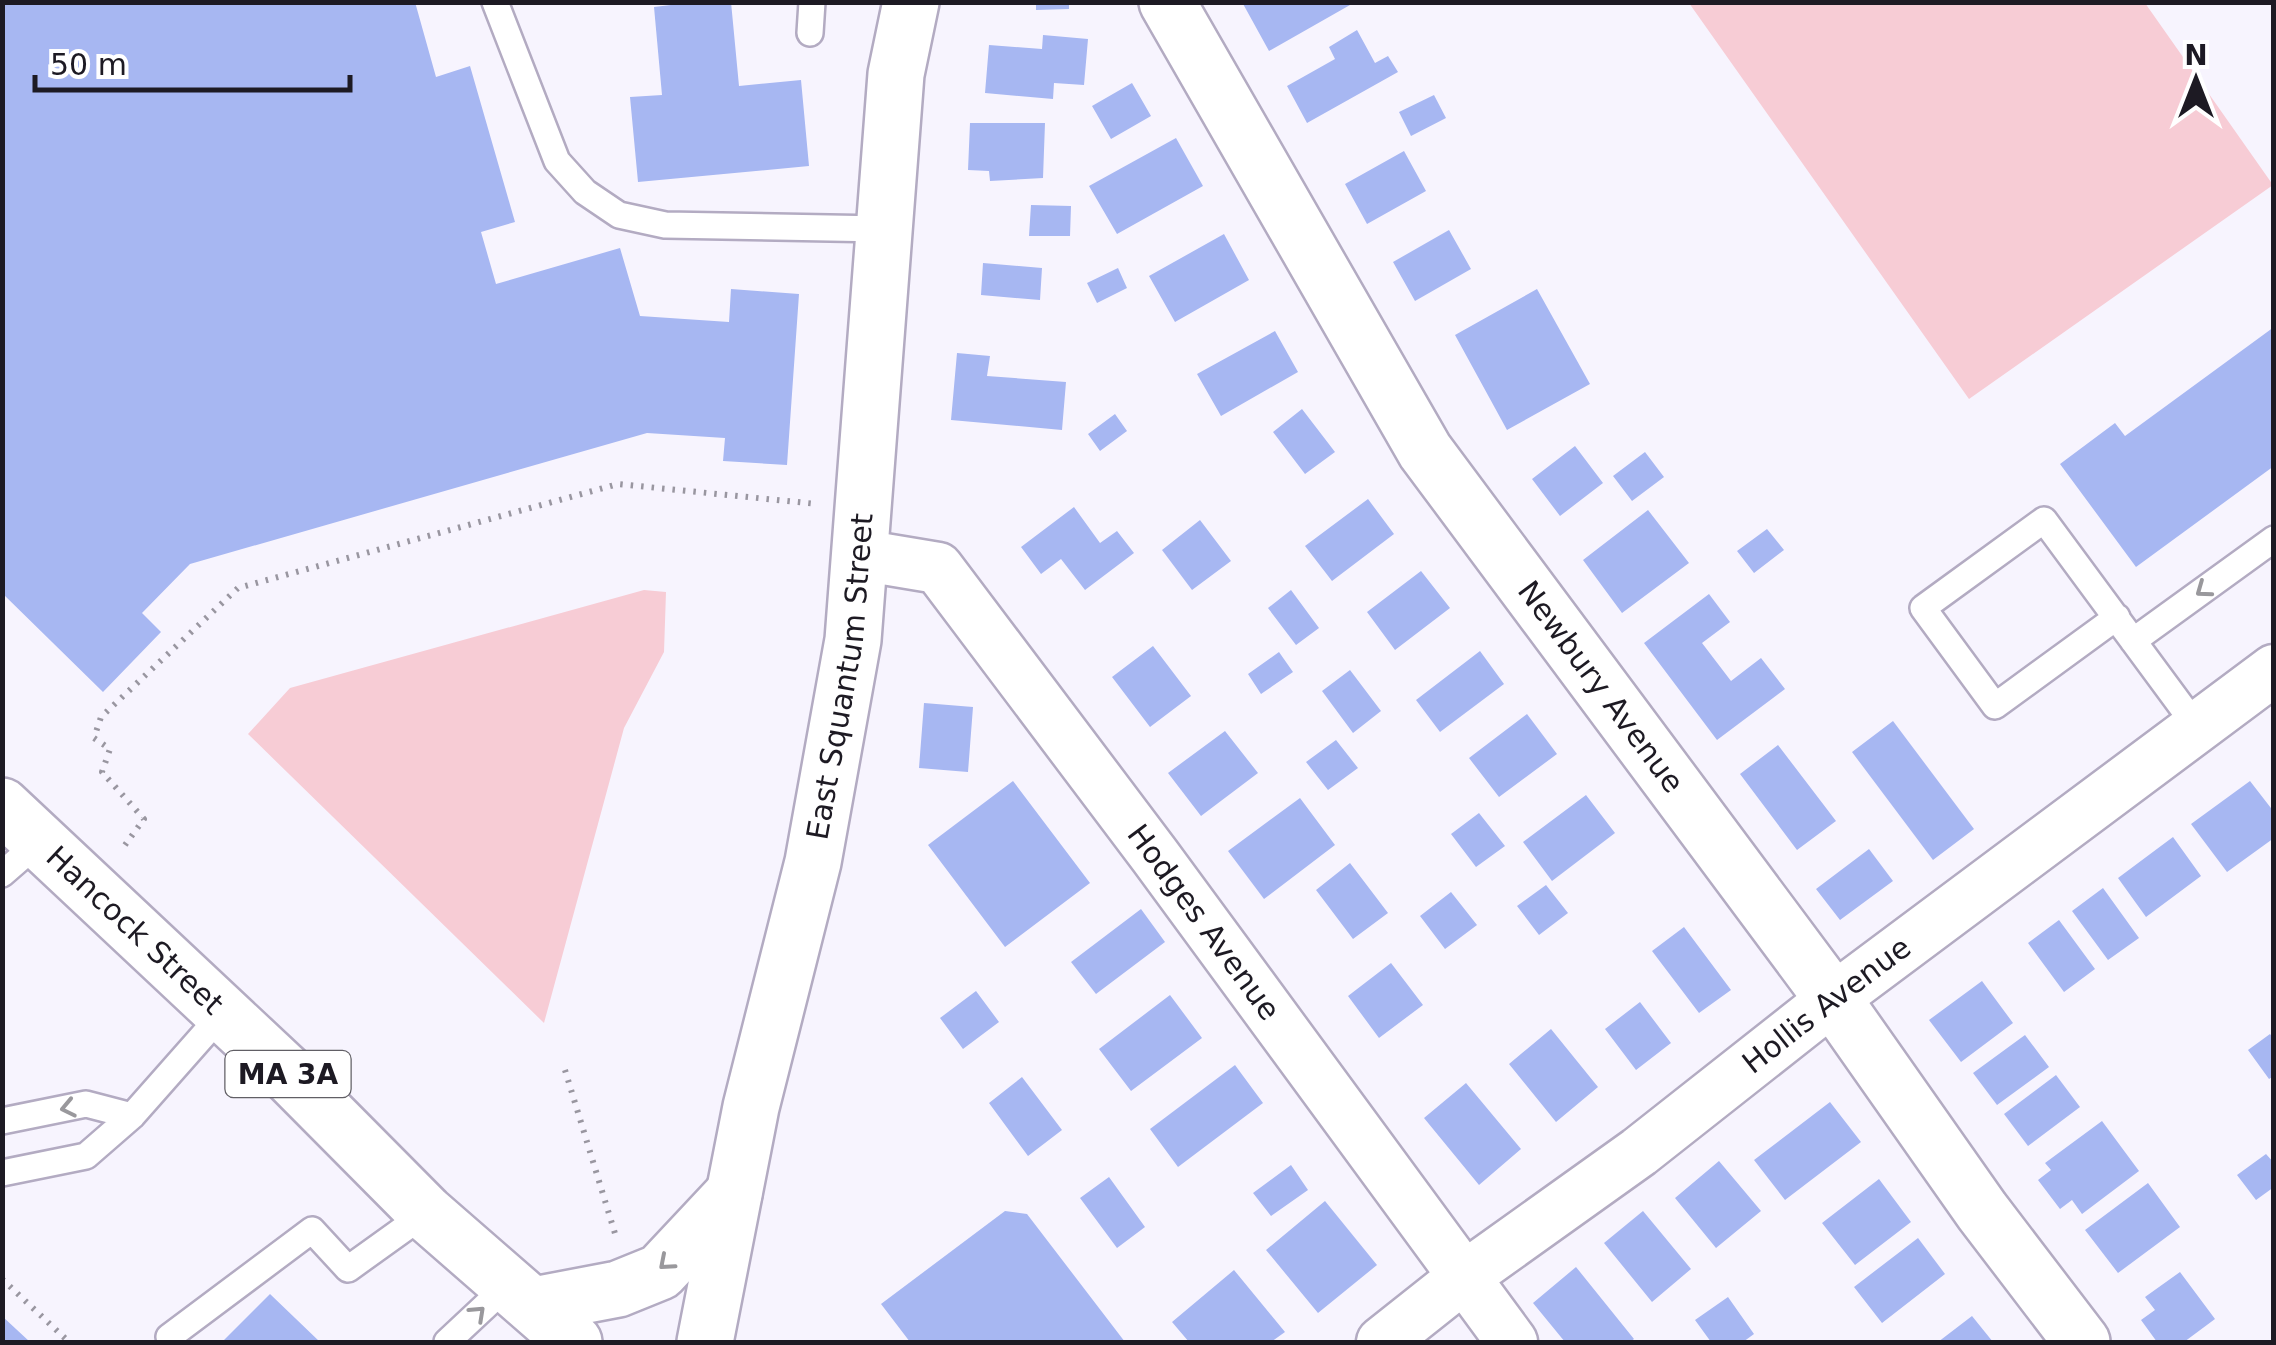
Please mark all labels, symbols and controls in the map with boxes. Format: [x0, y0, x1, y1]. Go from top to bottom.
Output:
scale bar [35, 30, 350, 92]
north arrow [2146, 30, 2246, 130]
text: N [2184, 39, 2208, 72]
text: 50 m [50, 47, 127, 82]
street label: East Squantum Street [799, 512, 880, 842]
street label: Newbury Avenue [1511, 574, 1691, 799]
one-way arrow [2196, 578, 2214, 596]
street label: Hodges Avenue [1121, 817, 1288, 1027]
street label: Hancock Street [39, 839, 231, 1022]
street label: Hollis Avenue [1735, 929, 1917, 1081]
road number: MA 3A [226, 1051, 350, 1097]
one-way arrow [60, 1096, 77, 1117]
one-way arrow [659, 1251, 677, 1269]
one-way arrow [466, 1307, 485, 1325]

